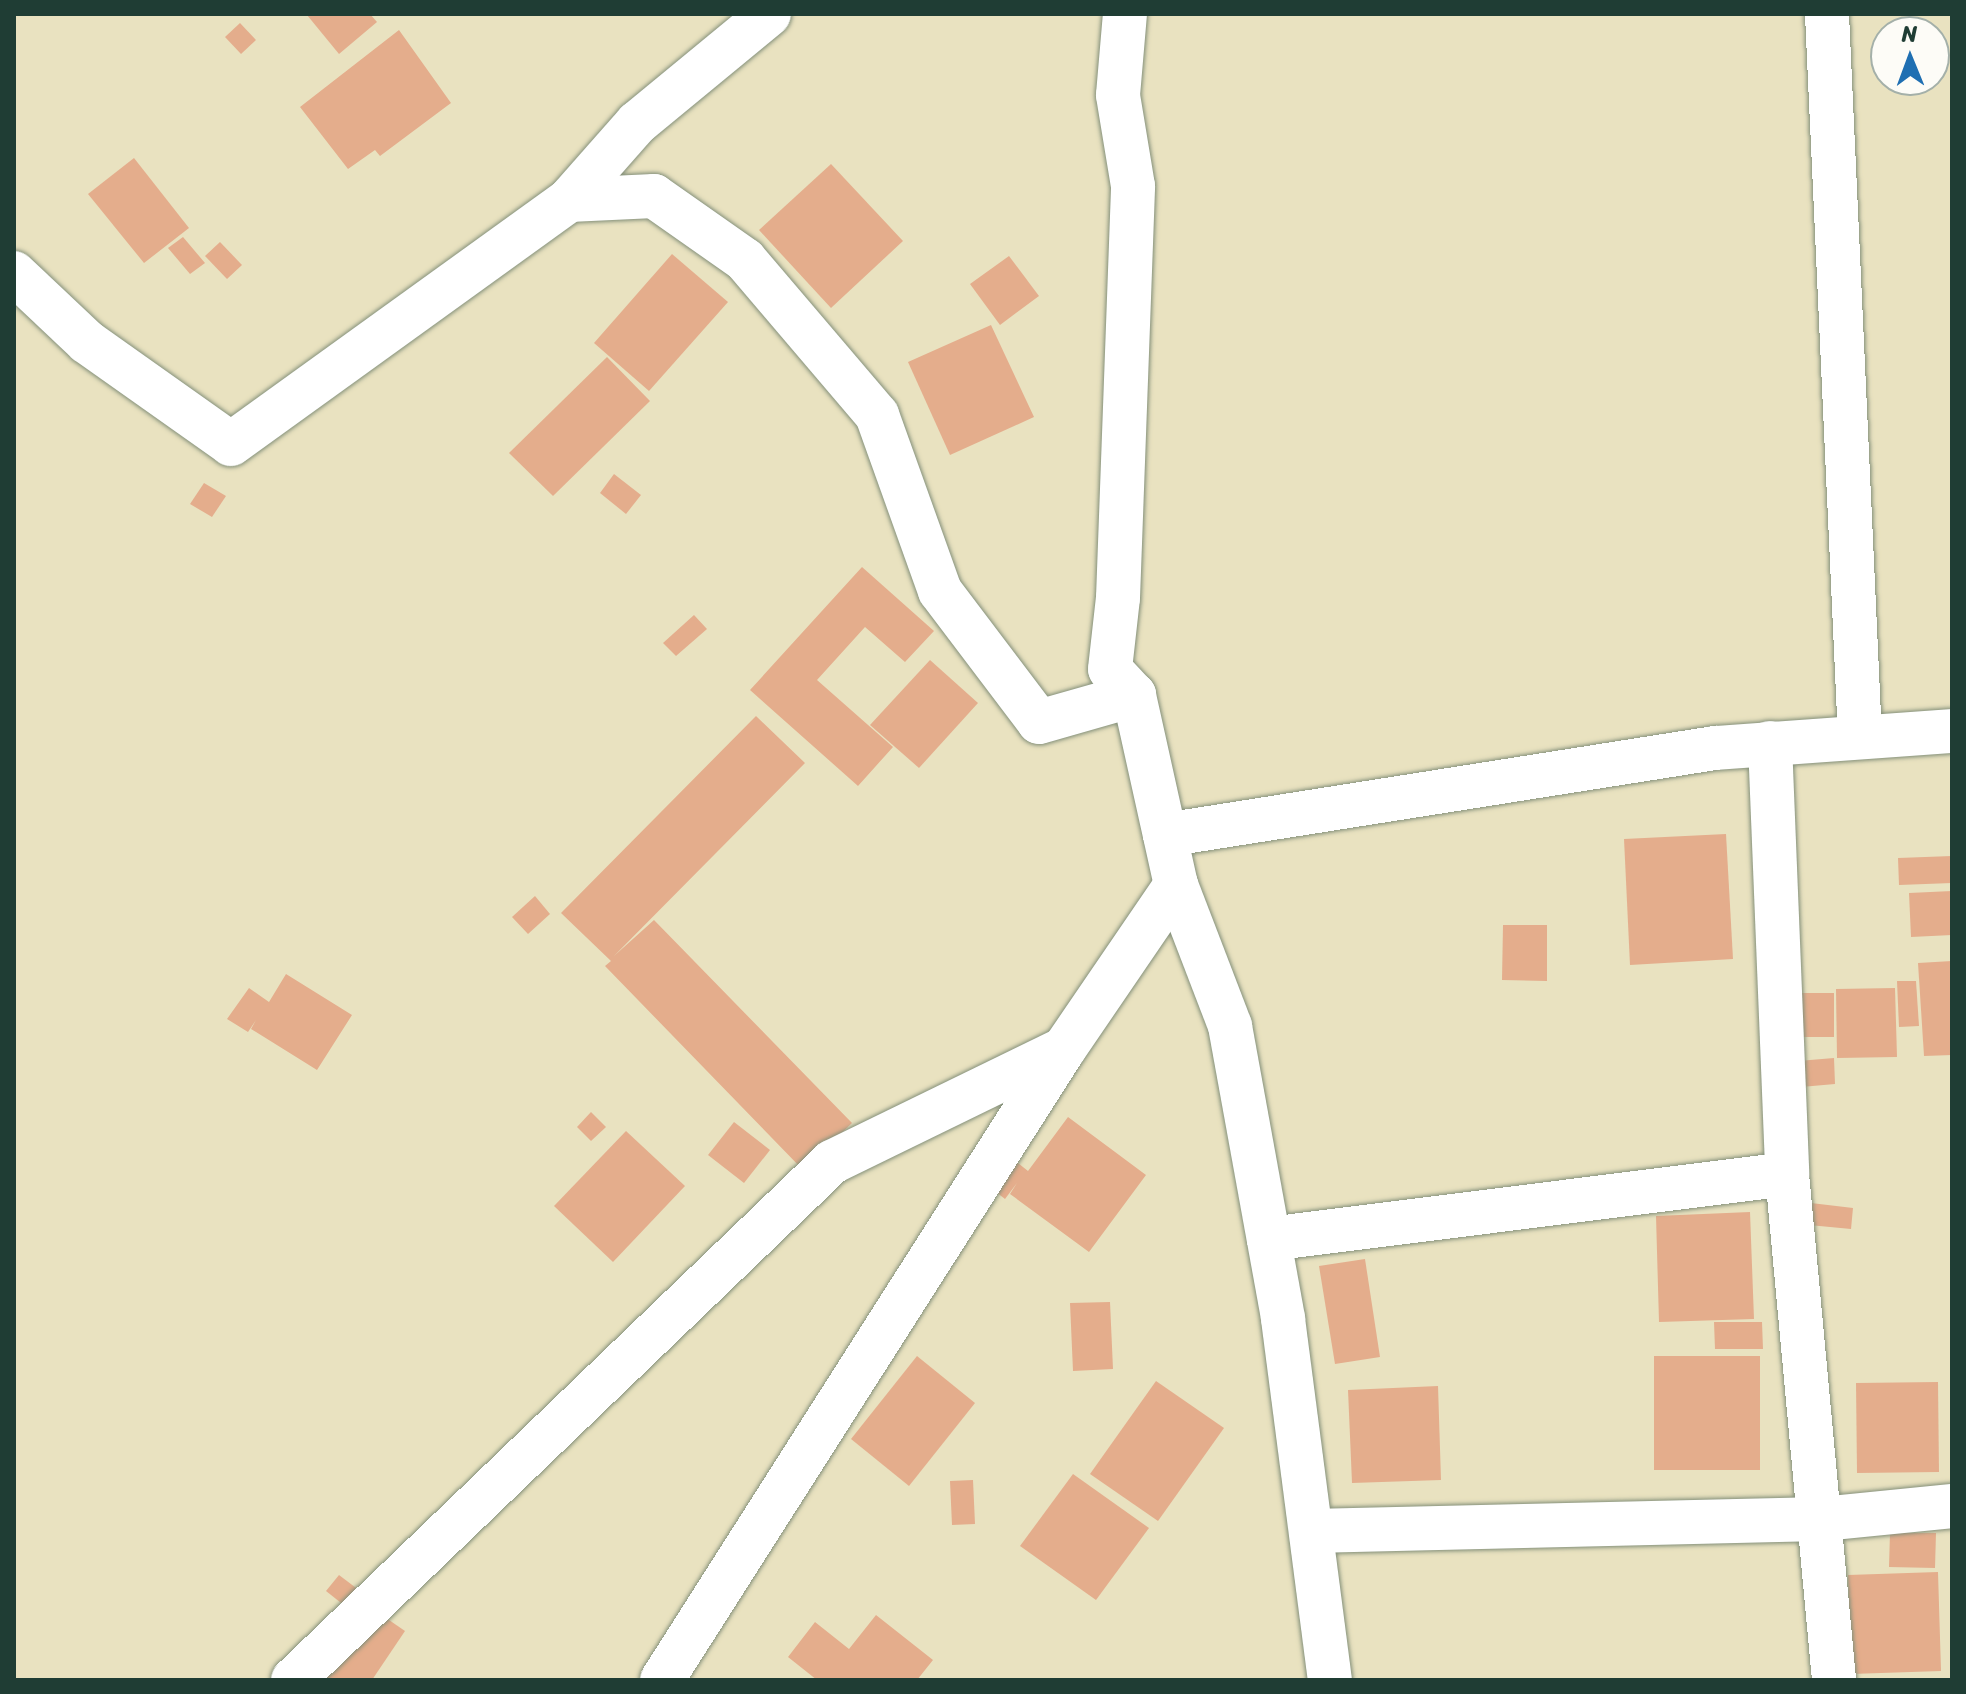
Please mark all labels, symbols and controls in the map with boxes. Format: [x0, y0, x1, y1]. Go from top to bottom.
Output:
text: N [1902, 14, 1918, 53]
north arrow [1870, 16, 1950, 96]

